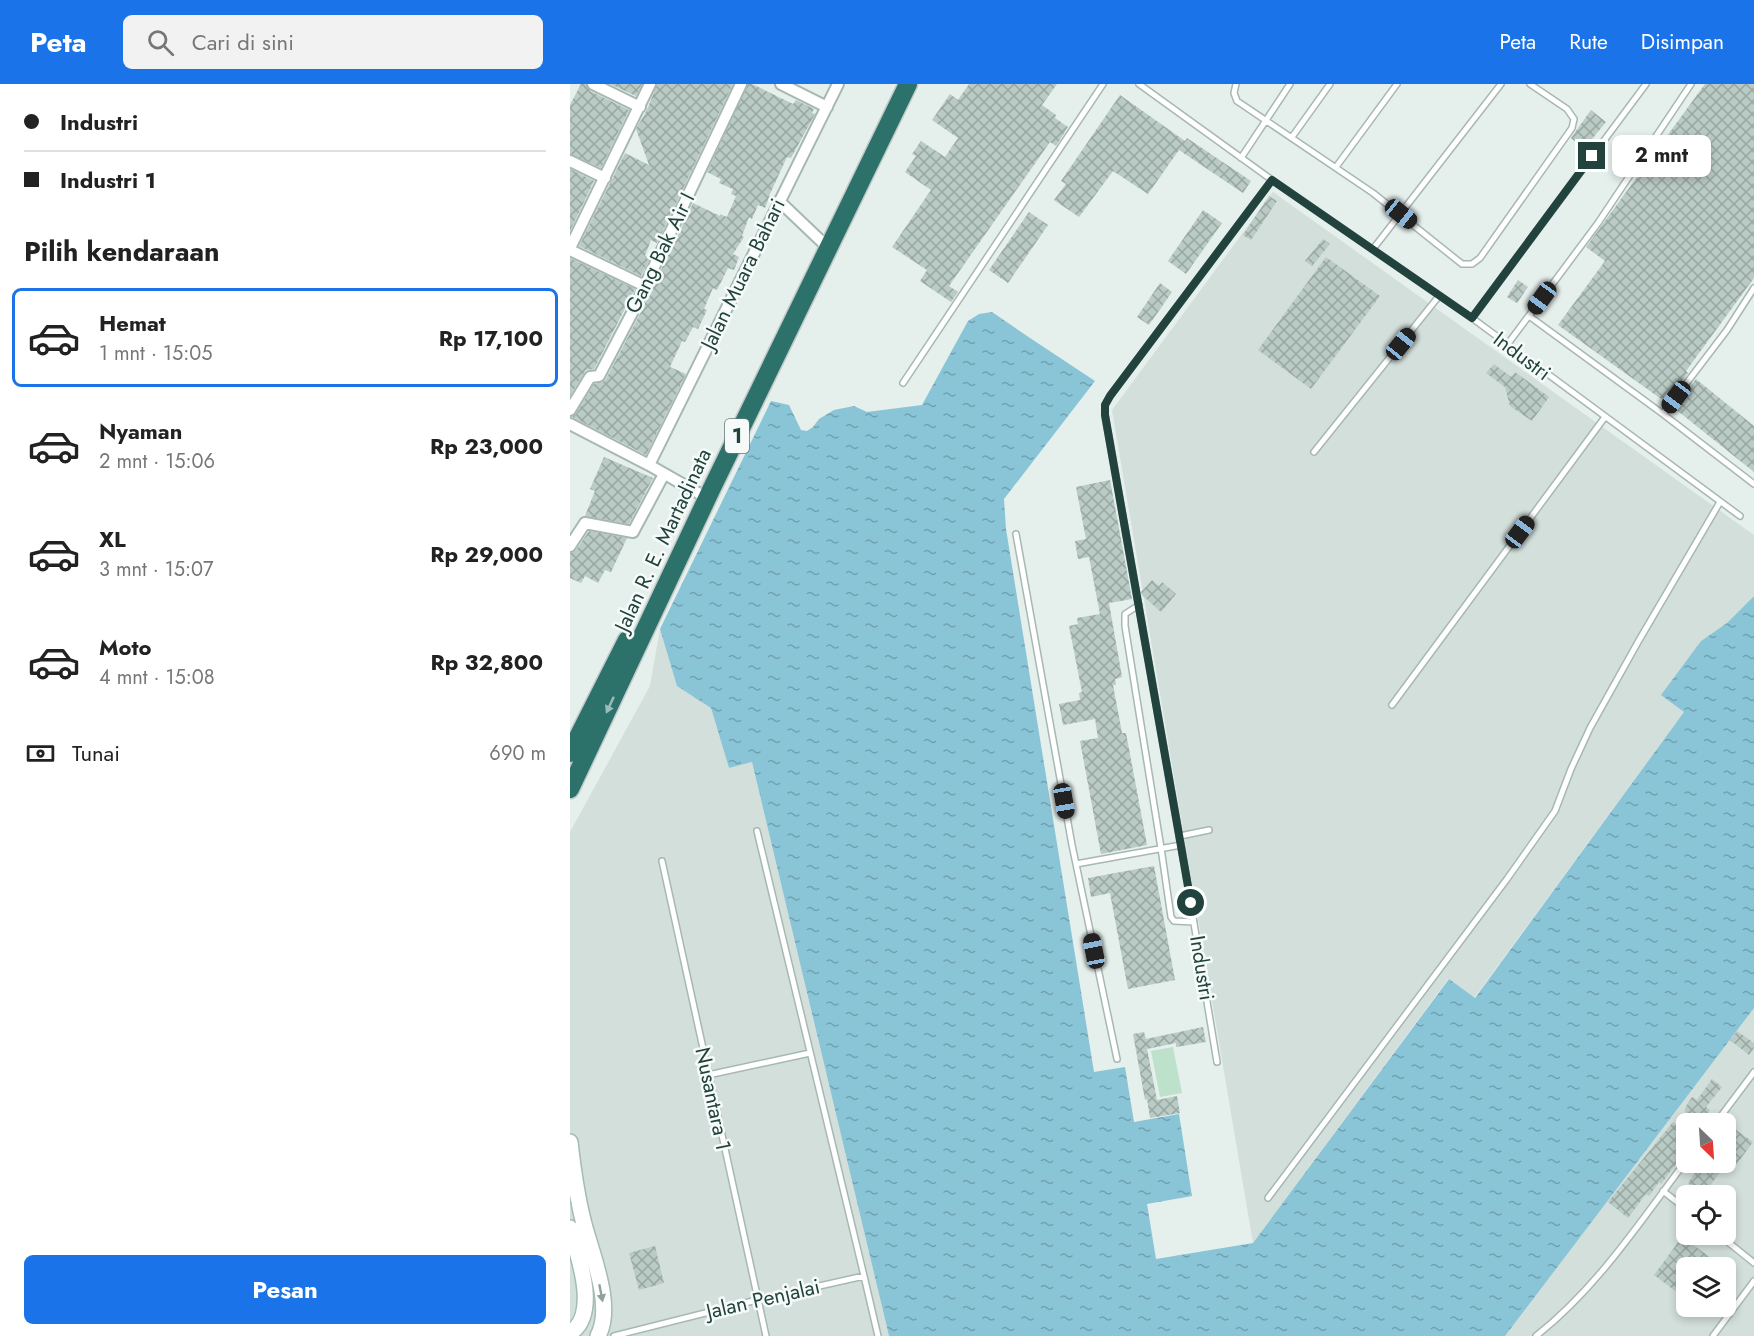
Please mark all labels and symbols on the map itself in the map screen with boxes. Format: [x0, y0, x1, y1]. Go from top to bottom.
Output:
callout: 2 mnt [1613, 135, 1712, 177]
route end [1578, 142, 1605, 169]
street label: Gang Bak Air I [618, 188, 702, 318]
street label: Jalan Muara Bahari [692, 193, 793, 357]
car [1381, 196, 1421, 232]
car [1524, 278, 1560, 318]
car [1383, 324, 1419, 364]
street label: Industri [1487, 324, 1557, 388]
car [1658, 377, 1694, 417]
road number: 1 [725, 419, 749, 453]
street label: Jalan R. E. Martadinata [606, 443, 719, 639]
car [1502, 512, 1538, 552]
one-way arrow [605, 696, 614, 713]
car [1052, 782, 1076, 820]
route start [1177, 889, 1204, 916]
car [1082, 932, 1106, 970]
street label: Industri [1182, 933, 1222, 1003]
street label: Nusantara 1 [687, 1044, 739, 1154]
north arrow [1676, 1113, 1736, 1173]
street label: Jalan Penjalai [700, 1271, 823, 1327]
one-way arrow [597, 1283, 606, 1302]

